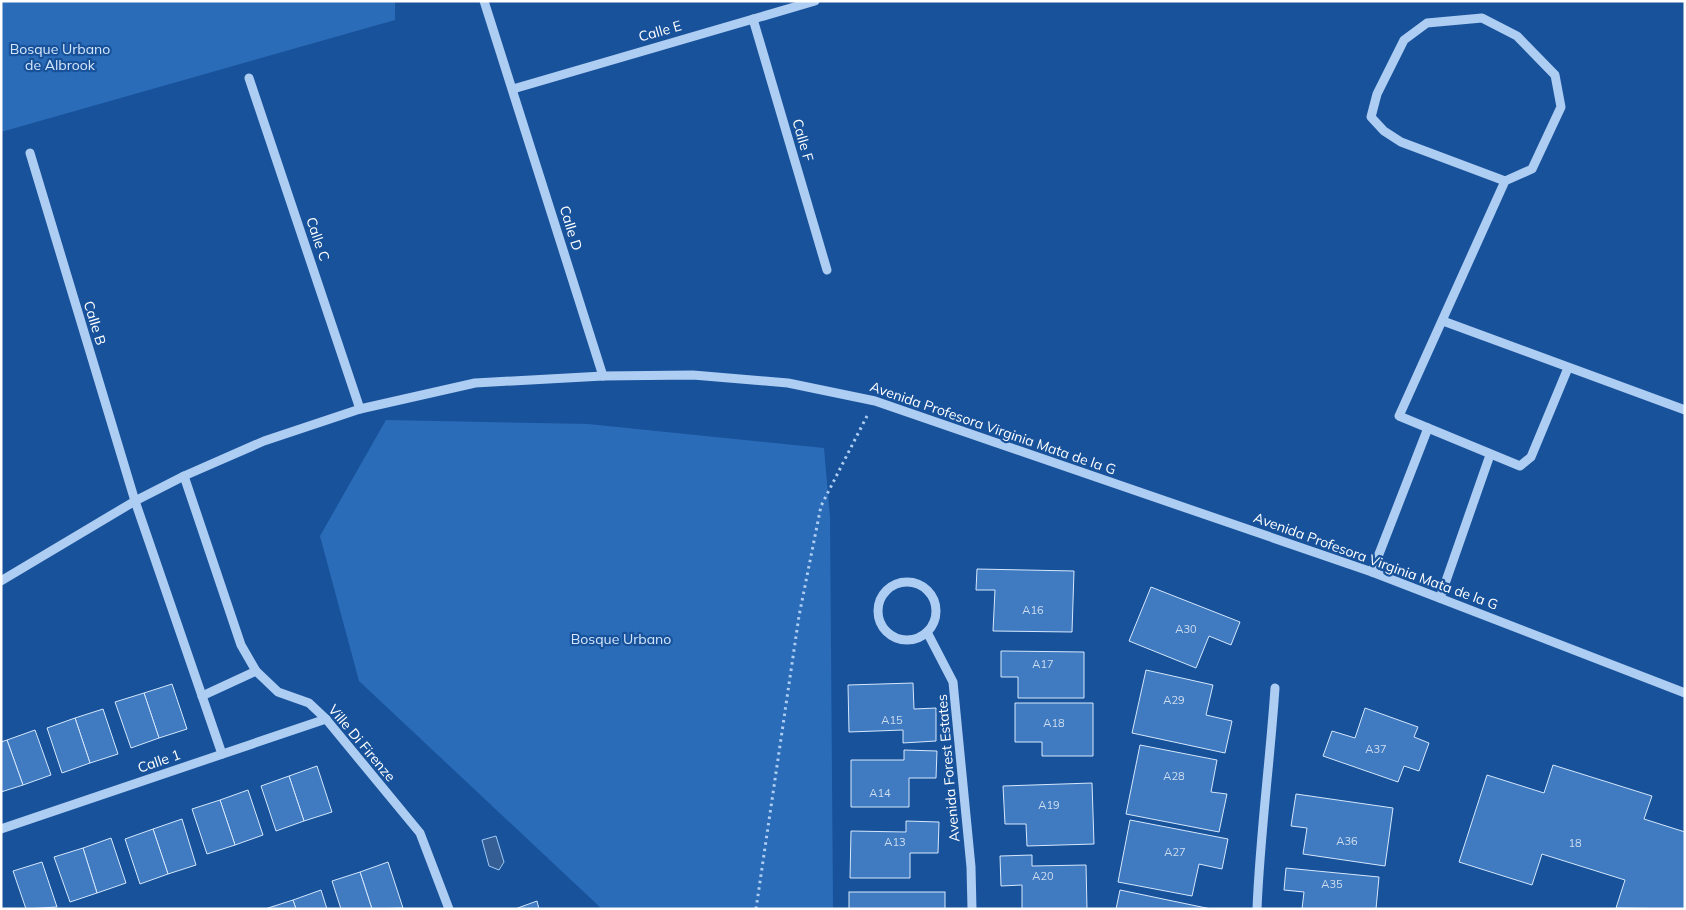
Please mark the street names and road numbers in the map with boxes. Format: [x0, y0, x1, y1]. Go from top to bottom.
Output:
street label: Calle E [636, 16, 684, 46]
street label: Calle F [788, 117, 818, 164]
street label: Calle D [556, 203, 586, 253]
street label: Calle C [302, 215, 334, 263]
street label: Calle B [80, 299, 110, 347]
street label: Avenida Profesora Virginia Mata de la G [868, 377, 1118, 479]
street label: Avenida Profesora Virginia Mata de la G [1251, 508, 1501, 614]
street label: Avenida Forest Estates [933, 693, 963, 843]
street label: Ville Di Firenze [324, 701, 400, 785]
street label: Calle 1 [135, 745, 183, 777]

